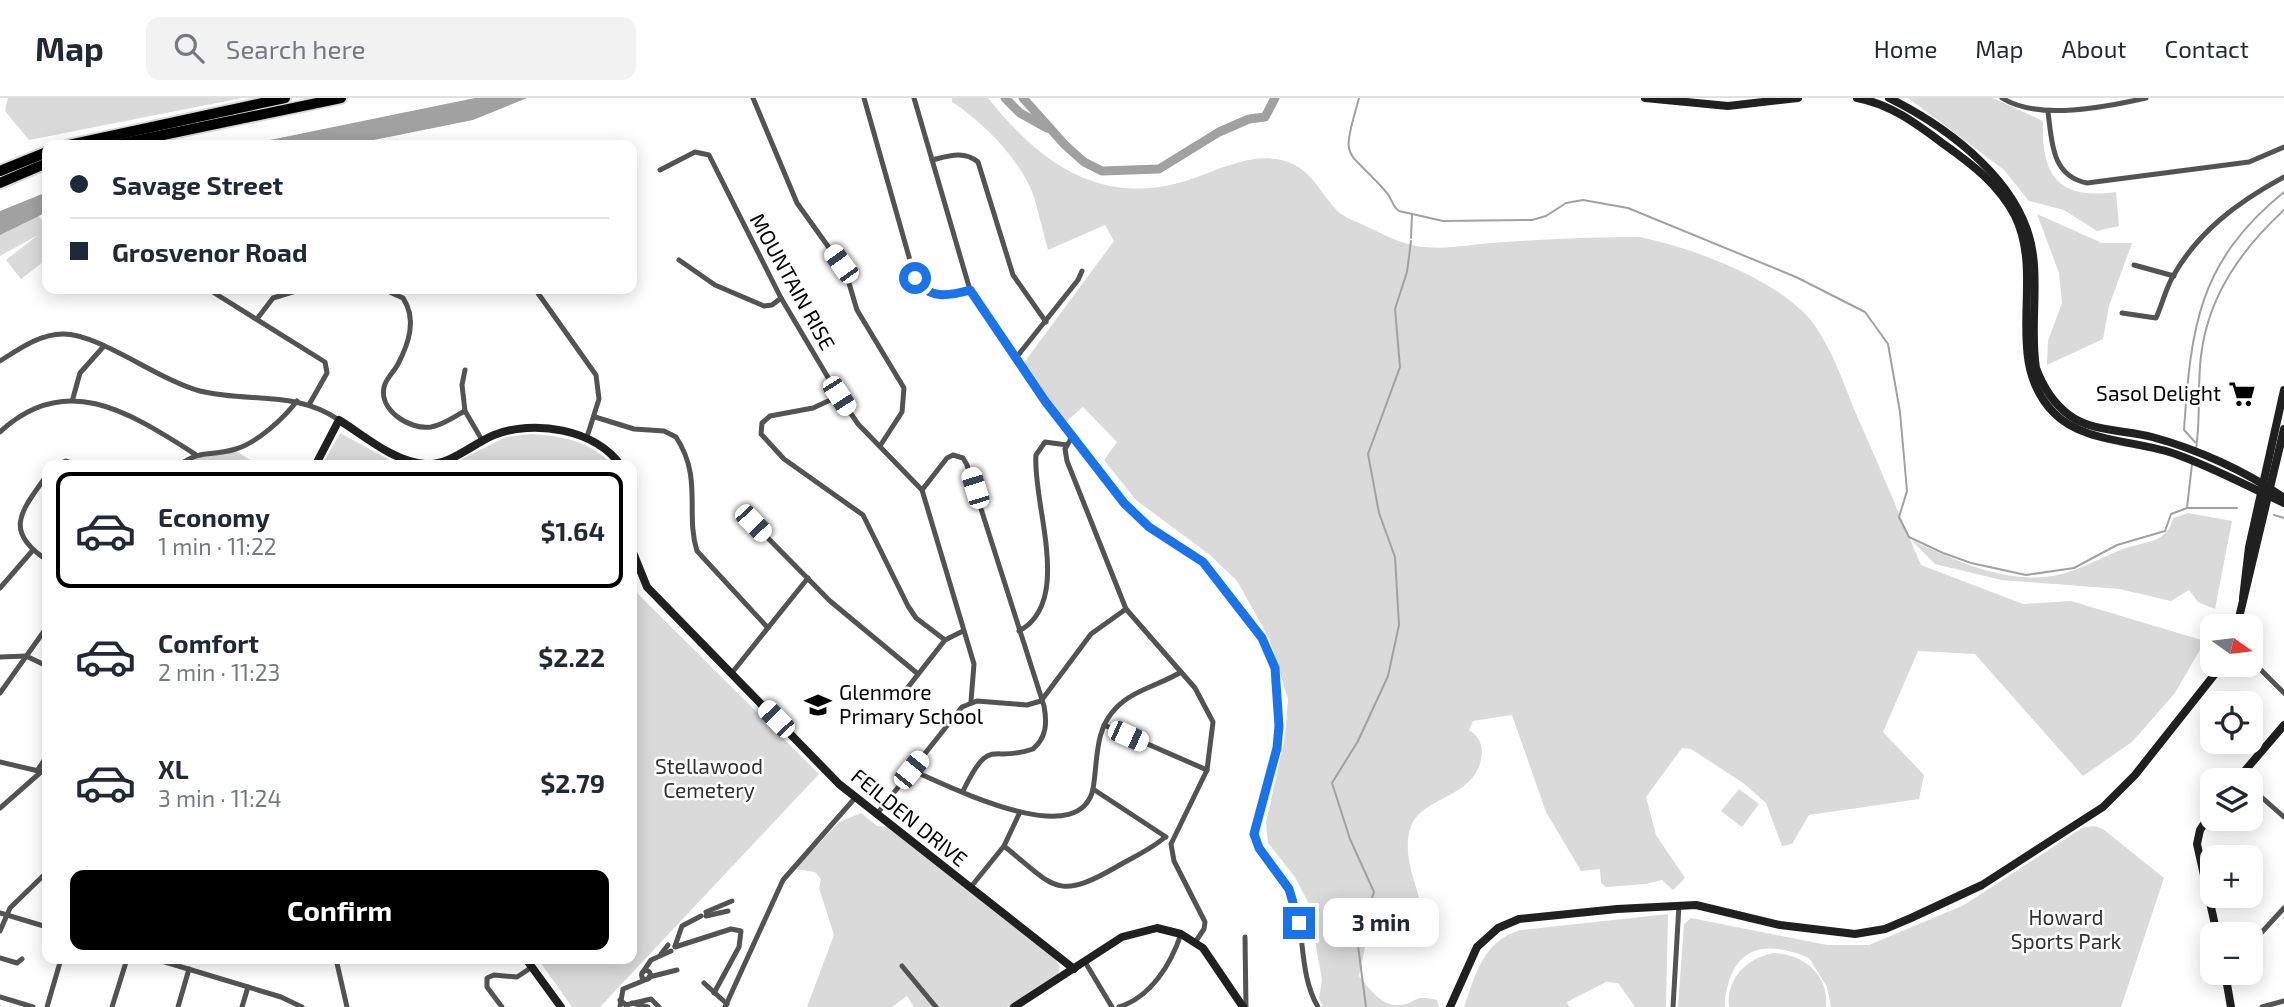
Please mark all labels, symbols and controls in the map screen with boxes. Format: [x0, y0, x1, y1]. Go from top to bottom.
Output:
search box [146, 17, 636, 80]
text: Map [35, 28, 104, 68]
icon: search [170, 29, 208, 67]
text: Search here [226, 33, 365, 64]
text: Home [1874, 34, 1937, 63]
text: Map [1975, 34, 2023, 63]
text: About [2061, 34, 2127, 63]
text: Contact [2165, 34, 2249, 63]
text: Savage Street [112, 169, 283, 200]
street label: MOUNTAIN RISE [745, 209, 841, 354]
text: Grosvenor Road [112, 236, 307, 267]
car [821, 241, 862, 287]
route start [899, 262, 931, 294]
car [819, 373, 860, 419]
supermarket icon: Sasol Delight [2227, 379, 2257, 409]
place label: Sasol Delight [2096, 380, 2221, 405]
car [959, 465, 992, 511]
icon: car [74, 499, 137, 562]
text: Economy [158, 501, 270, 532]
car [731, 501, 776, 545]
text: $1.64 [540, 515, 605, 546]
text: 1 min · 11:22 [158, 532, 277, 560]
north arrow [2200, 614, 2263, 677]
map controls [2200, 614, 2263, 985]
icon: car [74, 625, 137, 688]
text: Comfort [158, 627, 259, 658]
text: $2.22 [538, 641, 605, 672]
text: 2 min · 11:23 [158, 658, 280, 686]
place label: Glenmore Primary School [839, 679, 984, 728]
school or university icon: Glenmore Primary School [803, 690, 833, 720]
button: locate [2200, 691, 2263, 754]
car [754, 697, 799, 741]
car [1105, 718, 1152, 754]
car [890, 747, 933, 793]
icon: car [74, 751, 137, 814]
text: XL [158, 753, 189, 784]
park label: Stellawood Cemetery [655, 753, 763, 802]
street label: FEILDEN DRIVE [847, 763, 973, 871]
text: $2.79 [540, 767, 605, 798]
button: layers [2200, 768, 2263, 831]
text: 3 min · 11:24 [158, 784, 282, 812]
button: + [2200, 845, 2263, 908]
button: Confirm [70, 870, 609, 950]
callout: 3 min [1324, 898, 1439, 948]
park label: Howard Sports Park [2011, 904, 2122, 953]
route end [1283, 907, 1315, 939]
text: 3 min [1352, 908, 1410, 936]
button: − [2200, 922, 2263, 985]

